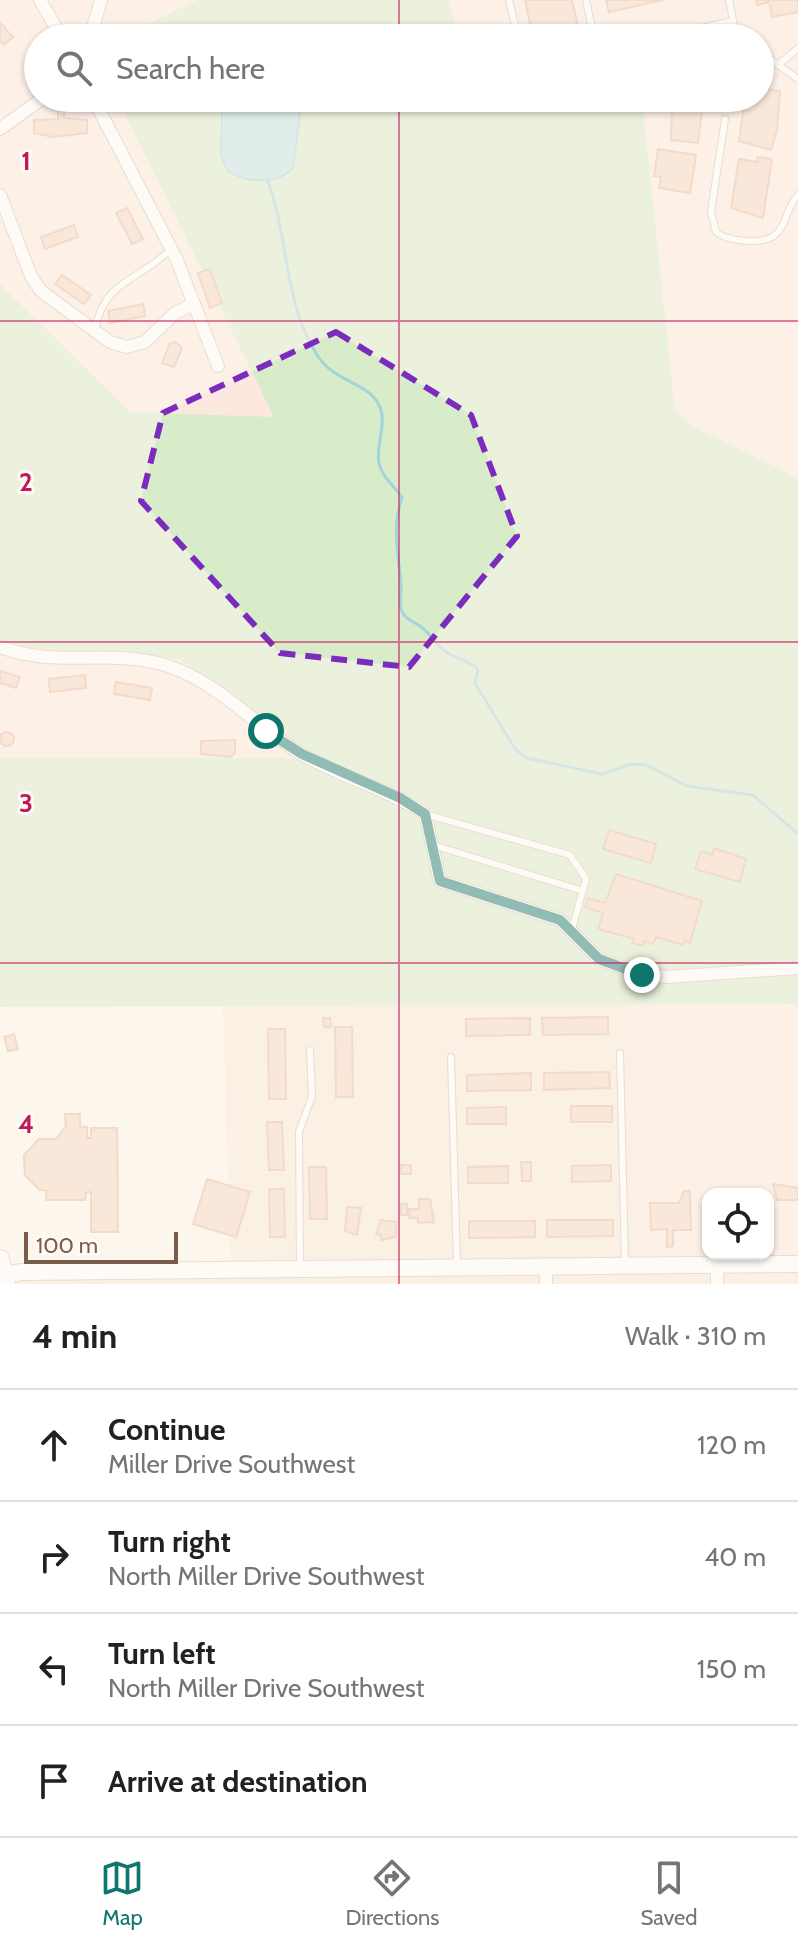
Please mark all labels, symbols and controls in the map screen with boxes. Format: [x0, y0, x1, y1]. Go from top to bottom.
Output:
search box [24, 24, 774, 112]
icon: search [52, 46, 96, 90]
text: Search here [116, 50, 265, 87]
text: 1 [21, 145, 31, 177]
text: 2 [19, 466, 33, 498]
route start [248, 713, 284, 749]
text: 3 [19, 787, 33, 819]
route end [624, 957, 660, 993]
text: 4 [18, 1108, 34, 1140]
map controls [702, 1188, 774, 1260]
button: locate [702, 1188, 774, 1260]
scale bar [24, 1228, 178, 1264]
text: 100 m [36, 1232, 98, 1259]
text: 4 min [32, 1315, 117, 1357]
text: Walk · 310 m [625, 1320, 766, 1352]
text: Continue [108, 1411, 225, 1448]
icon: ahead [32, 1423, 76, 1467]
text: 120 m [697, 1429, 766, 1461]
text: Miller Drive Southwest [108, 1448, 355, 1480]
text: Turn right [108, 1523, 231, 1560]
icon: right [32, 1535, 76, 1579]
text: 40 m [704, 1541, 766, 1573]
text: North Miller Drive Southwest [108, 1560, 425, 1592]
text: Turn left [108, 1635, 216, 1672]
icon: left [32, 1647, 76, 1691]
text: 150 m [697, 1653, 766, 1685]
text: North Miller Drive Southwest [108, 1672, 425, 1704]
icon: arrive [32, 1759, 76, 1803]
text: Arrive at destination [108, 1763, 368, 1800]
tab: Map [100, 1856, 144, 1931]
tab: Directions [345, 1856, 439, 1931]
tab: Saved [640, 1856, 698, 1931]

